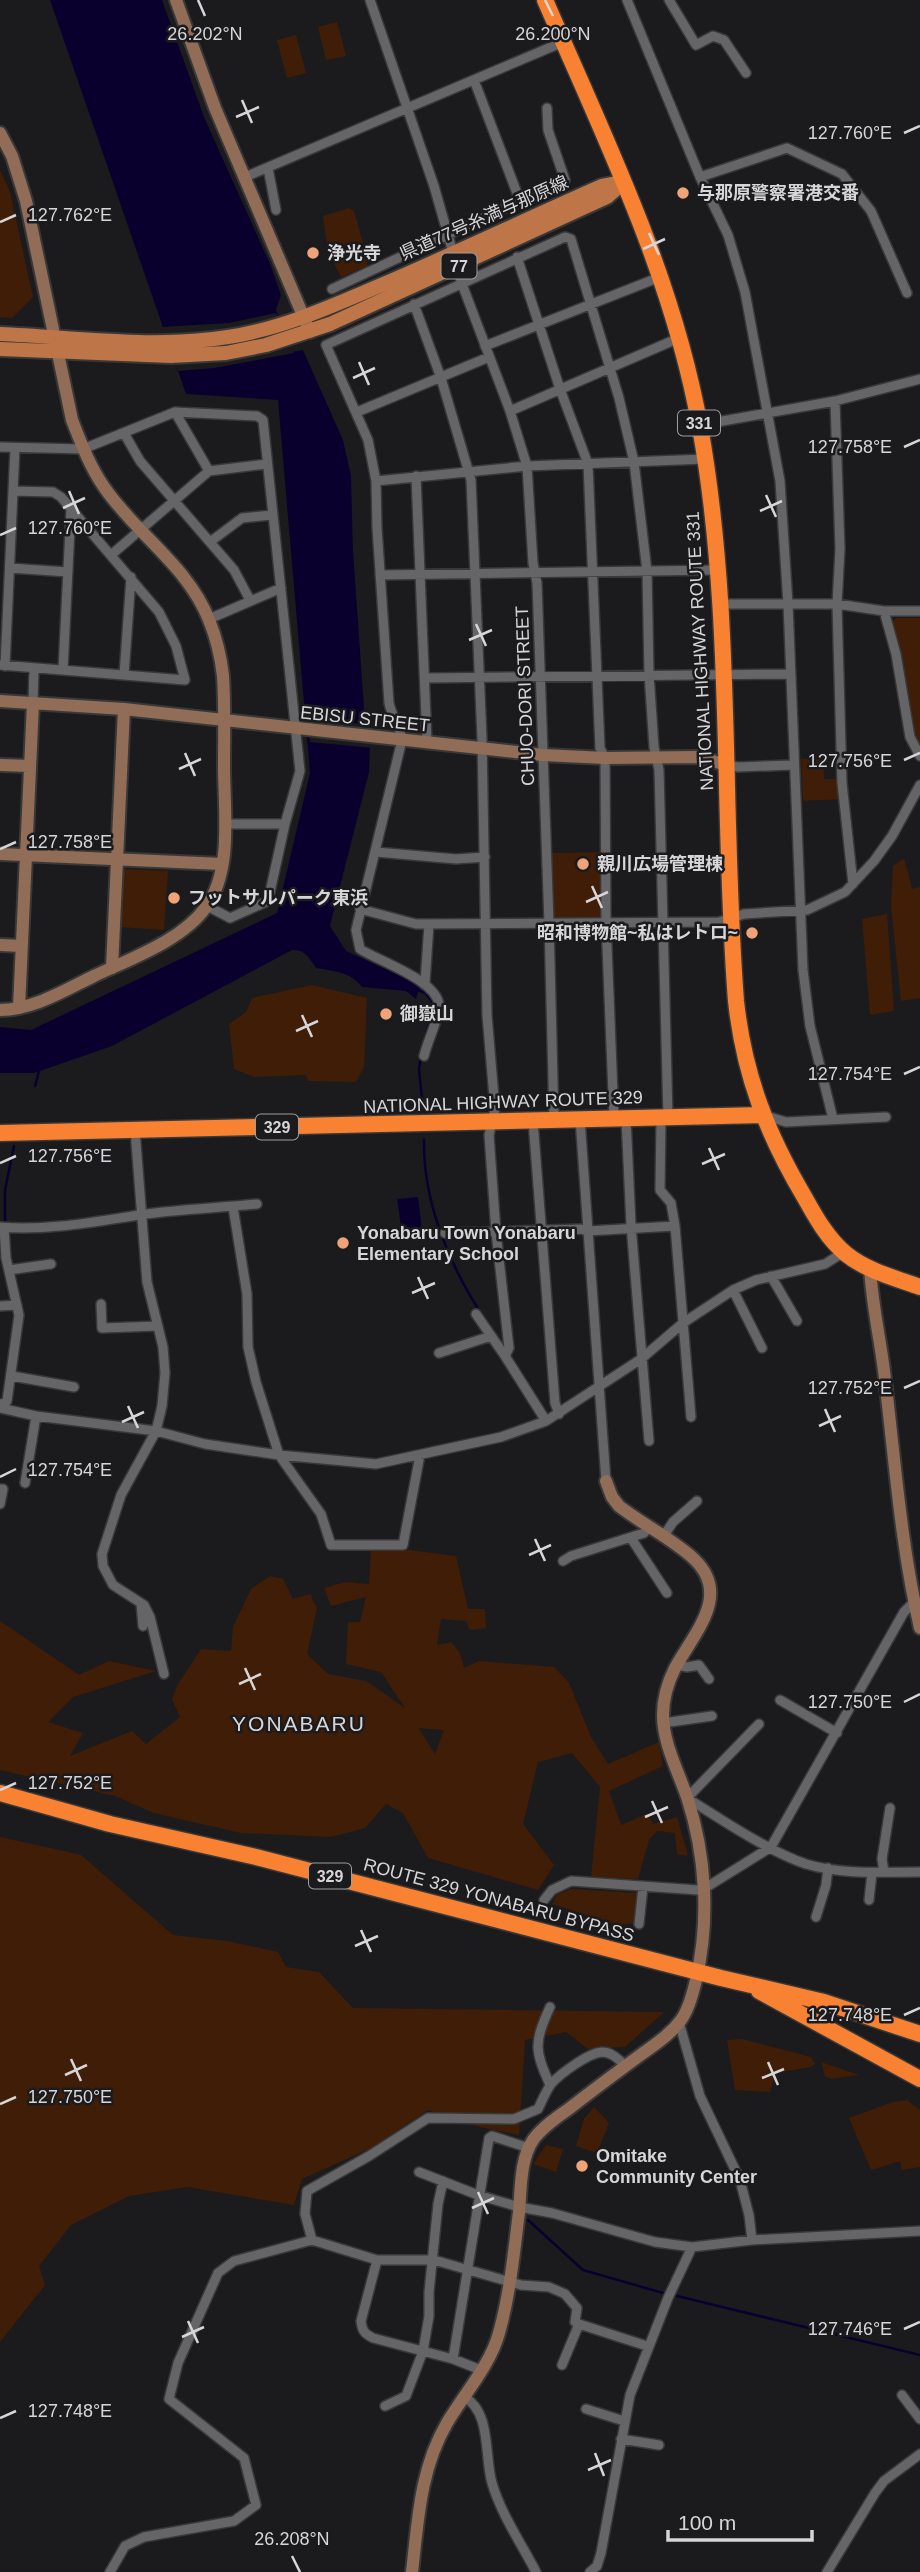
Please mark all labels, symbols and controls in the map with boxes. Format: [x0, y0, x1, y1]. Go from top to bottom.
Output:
text: 26.202°N [167, 24, 243, 44]
text: 26.200°N [515, 24, 591, 44]
text: 127.760°E [808, 123, 892, 143]
street label: 県道77号糸満与那原線 [396, 171, 572, 265]
place label: 与那原警察署港交番 [697, 183, 859, 203]
marker: 与那原警察署港交番 [675, 185, 691, 201]
text: 127.762°E [28, 205, 112, 225]
place label: 浄光寺 [327, 243, 381, 263]
marker: 浄光寺 [305, 245, 321, 261]
road number: 77 [442, 254, 476, 278]
road number: 331 [678, 410, 720, 436]
text: 127.758°E [808, 437, 892, 457]
street label: NATIONAL HIGHWAY ROUTE 331 [683, 511, 717, 791]
text: 127.760°E [28, 518, 112, 538]
street label: CHUO-DORI STREET [512, 606, 538, 786]
street label: EBISU STREET [299, 702, 431, 736]
text: 127.756°E [808, 751, 892, 771]
text: 127.758°E [28, 832, 112, 852]
place label: 親川広場管理棟 [597, 854, 723, 874]
marker: 親川広場管理棟 [575, 856, 591, 872]
place label: フットサルパーク東浜 [188, 888, 368, 908]
marker: フットサルパーク東浜 [166, 890, 182, 906]
place label: 昭和博物館~私はレトロ~ [537, 923, 738, 943]
marker: 昭和博物館~私はレトロ~ [744, 925, 760, 941]
place label: 御嶽山 [399, 1004, 454, 1024]
marker: 御嶽山 [378, 1006, 394, 1022]
text: 127.754°E [808, 1064, 892, 1084]
street label: NATIONAL HIGHWAY ROUTE 329 [363, 1087, 643, 1117]
road number: 329 [256, 1114, 298, 1140]
text: 127.756°E [28, 1146, 112, 1166]
place label: Yonabaru Town Yonabaru Elementary School [357, 1223, 576, 1264]
marker: Yonabaru Town Yonabaru Elementary School [335, 1235, 351, 1251]
text: 127.752°E [808, 1378, 892, 1398]
text: 127.754°E [28, 1460, 112, 1480]
text: 127.750°E [808, 1692, 892, 1712]
district label: YONABARU [232, 1712, 366, 1735]
text: 127.752°E [28, 1773, 112, 1793]
street label: ROUTE 329 YONABARU BYPASS [361, 1854, 637, 1946]
road number: 329 [309, 1864, 351, 1888]
text: 127.748°E [808, 2005, 892, 2025]
text: 127.750°E [28, 2087, 112, 2107]
place label: Omitake Community Center [596, 2146, 757, 2187]
marker: Omitake Community Center [574, 2158, 590, 2174]
text: 127.746°E [808, 2319, 892, 2339]
text: 127.748°E [28, 2401, 112, 2421]
scale bar [668, 2498, 811, 2542]
text: 100 m [678, 2511, 736, 2534]
text: 26.208°N [254, 2529, 330, 2549]

